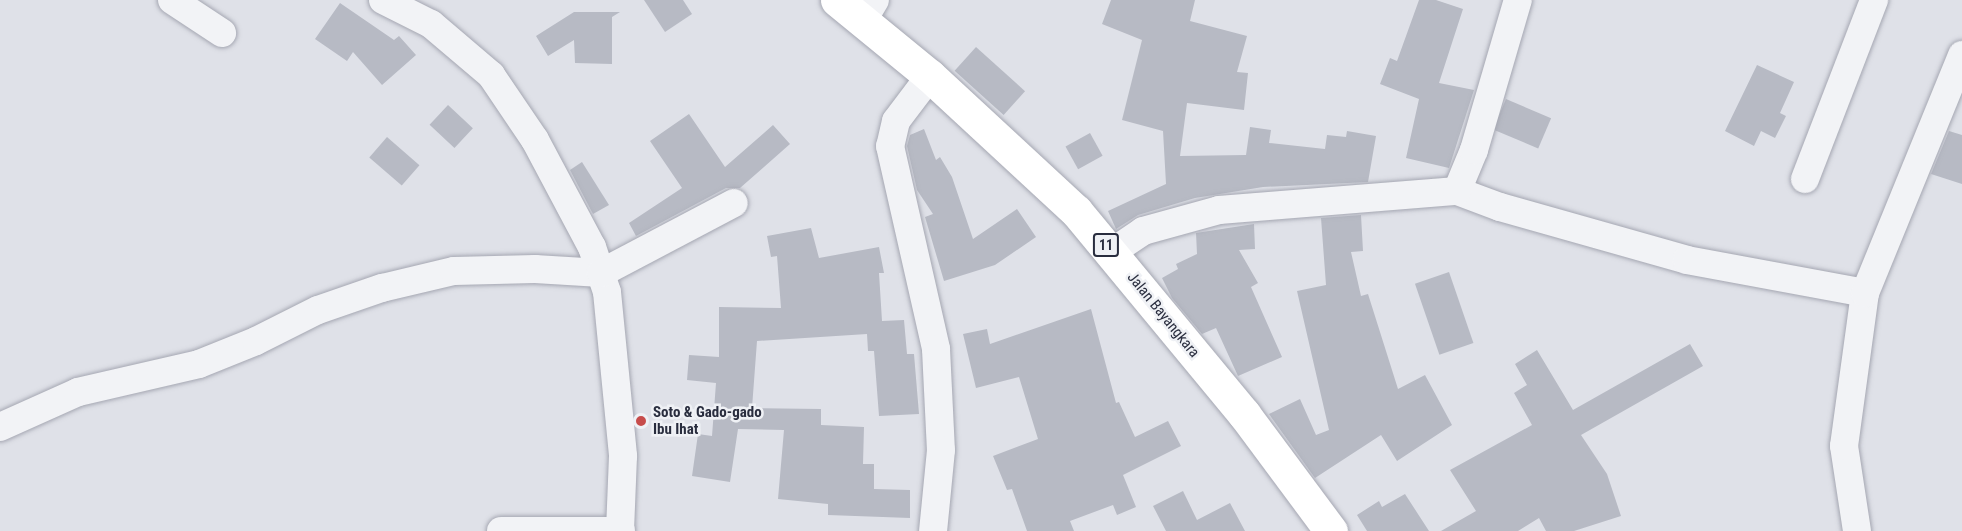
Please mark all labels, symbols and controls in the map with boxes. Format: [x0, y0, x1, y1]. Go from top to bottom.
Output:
road number: 11 [1092, 234, 1120, 256]
street label: Jalan Bayangkara [1123, 269, 1203, 361]
place label: Soto & Gado-gado Ibu Ihat [653, 403, 762, 438]
marker: Soto & Gado-gado Ibu Ihat [634, 414, 648, 428]

